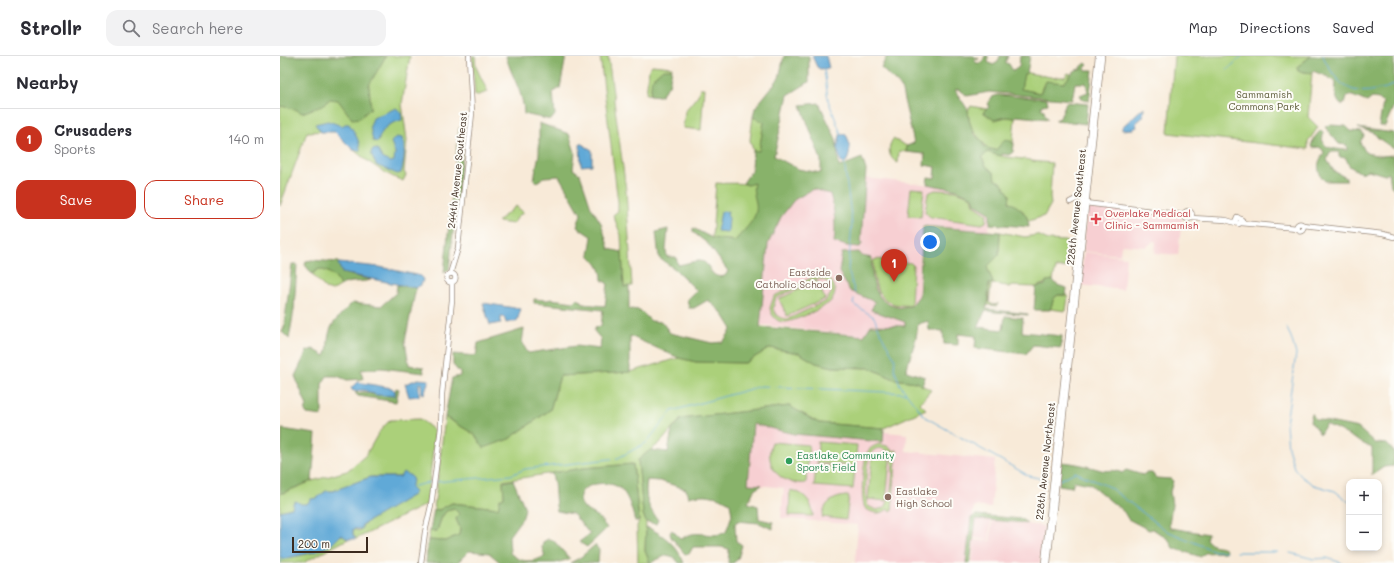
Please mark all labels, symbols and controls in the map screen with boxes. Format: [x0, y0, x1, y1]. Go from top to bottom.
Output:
search box [106, 10, 386, 46]
text: Strollr [20, 15, 82, 40]
icon: search [120, 17, 142, 39]
text: Search here [152, 18, 243, 38]
text: Map [1189, 18, 1217, 37]
text: Directions [1239, 18, 1310, 37]
text: Saved [1332, 18, 1374, 37]
text: Nearby [16, 71, 78, 93]
park label: Sammamish Commons Park [1228, 87, 1300, 113]
street label: 244th Avenue Southeast [444, 111, 470, 229]
text: Crusaders [54, 120, 132, 140]
text: 1 [26, 130, 32, 147]
text: 140 m [228, 130, 264, 147]
text: Sports [54, 140, 96, 157]
street label: 228th Avenue Southeast [1063, 148, 1089, 266]
button: Save [16, 180, 136, 219]
button: Share [144, 180, 264, 219]
place label: Overlake Medical Clinic - Sammamish [1105, 206, 1199, 232]
marker: Overlake Medical Clinic - Sammamish [1090, 213, 1102, 225]
your location [920, 232, 940, 252]
pin: 1 [881, 249, 907, 282]
place label: Eastside Catholic School [755, 265, 831, 291]
marker: Eastside Catholic School [834, 273, 844, 283]
street label: 228th Avenue Northeast [1032, 401, 1058, 521]
place label: Eastlake Community Sports Field [797, 448, 894, 474]
marker: Eastlake Community Sports Field [784, 456, 794, 466]
map controls [1346, 479, 1382, 551]
button: + [1346, 479, 1382, 515]
place label: Eastlake High School [896, 484, 952, 510]
marker: Eastlake High School [883, 492, 893, 502]
button: − [1346, 515, 1382, 551]
scale bar [292, 535, 368, 554]
text: 200 m [298, 536, 330, 551]

